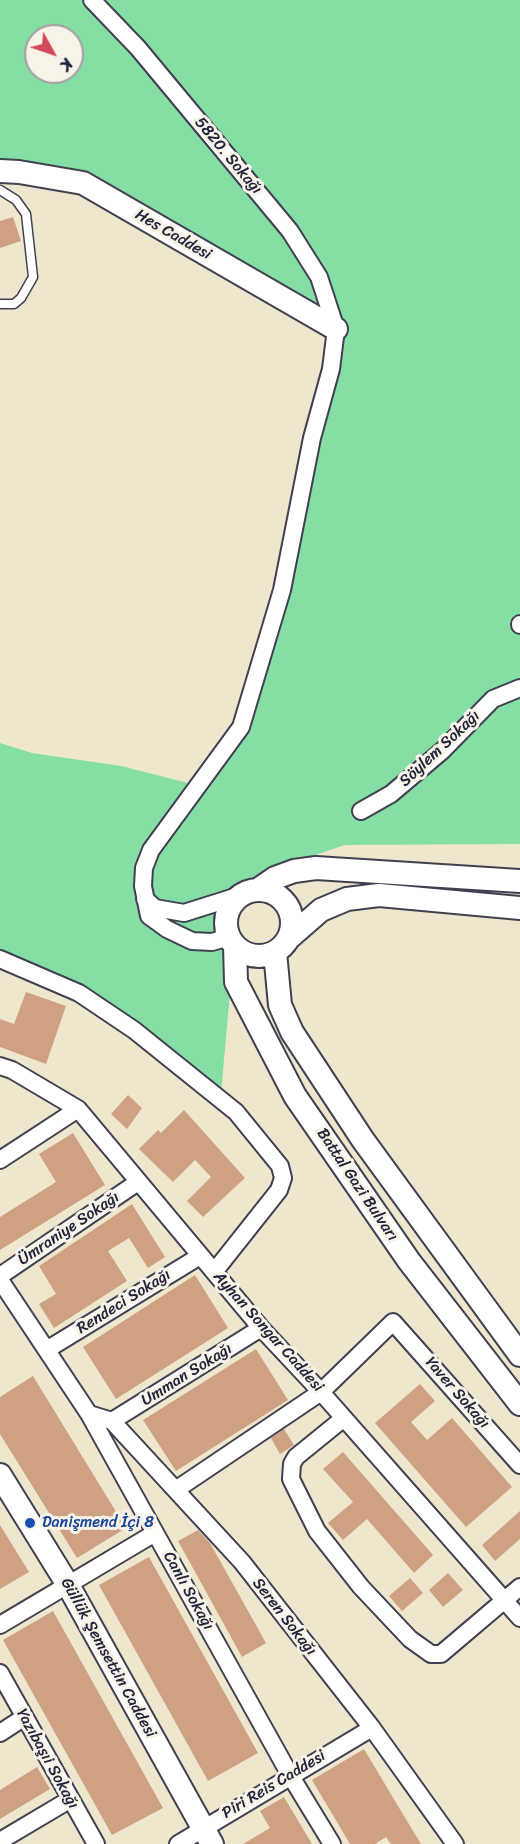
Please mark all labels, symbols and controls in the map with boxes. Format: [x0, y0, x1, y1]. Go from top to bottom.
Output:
north arrow [24, 24, 84, 84]
text: K [52, 52, 81, 78]
street label: 5820. Sokağı [190, 113, 266, 199]
street label: Hes Caddesi [131, 205, 215, 265]
street label: Söylem Sokağı [396, 707, 484, 791]
street label: Battal Gazi Bulvarı [312, 1125, 402, 1245]
street label: Ümraniye Sokağı [15, 1188, 123, 1270]
street label: Rendeci Sokağı [74, 1266, 174, 1338]
street label: Ayhan Songar Caddesi [209, 1268, 327, 1396]
street label: Umman Sokağı [138, 1340, 236, 1410]
street label: Yaver Sokağı [421, 1353, 493, 1433]
place label: Danişmend İçi 8 [42, 1513, 154, 1533]
marker: Danişmend İçi 8 [23, 1516, 37, 1530]
street label: Canlı Sokağı [159, 1548, 217, 1634]
street label: Seren Sokağı [248, 1574, 320, 1660]
street label: Güllük Şemsettin Caddesi [56, 1575, 160, 1741]
street label: Yazıbaşıi Sokağı [12, 1706, 82, 1812]
street label: Piri Reis Caddesi [219, 1747, 329, 1823]

